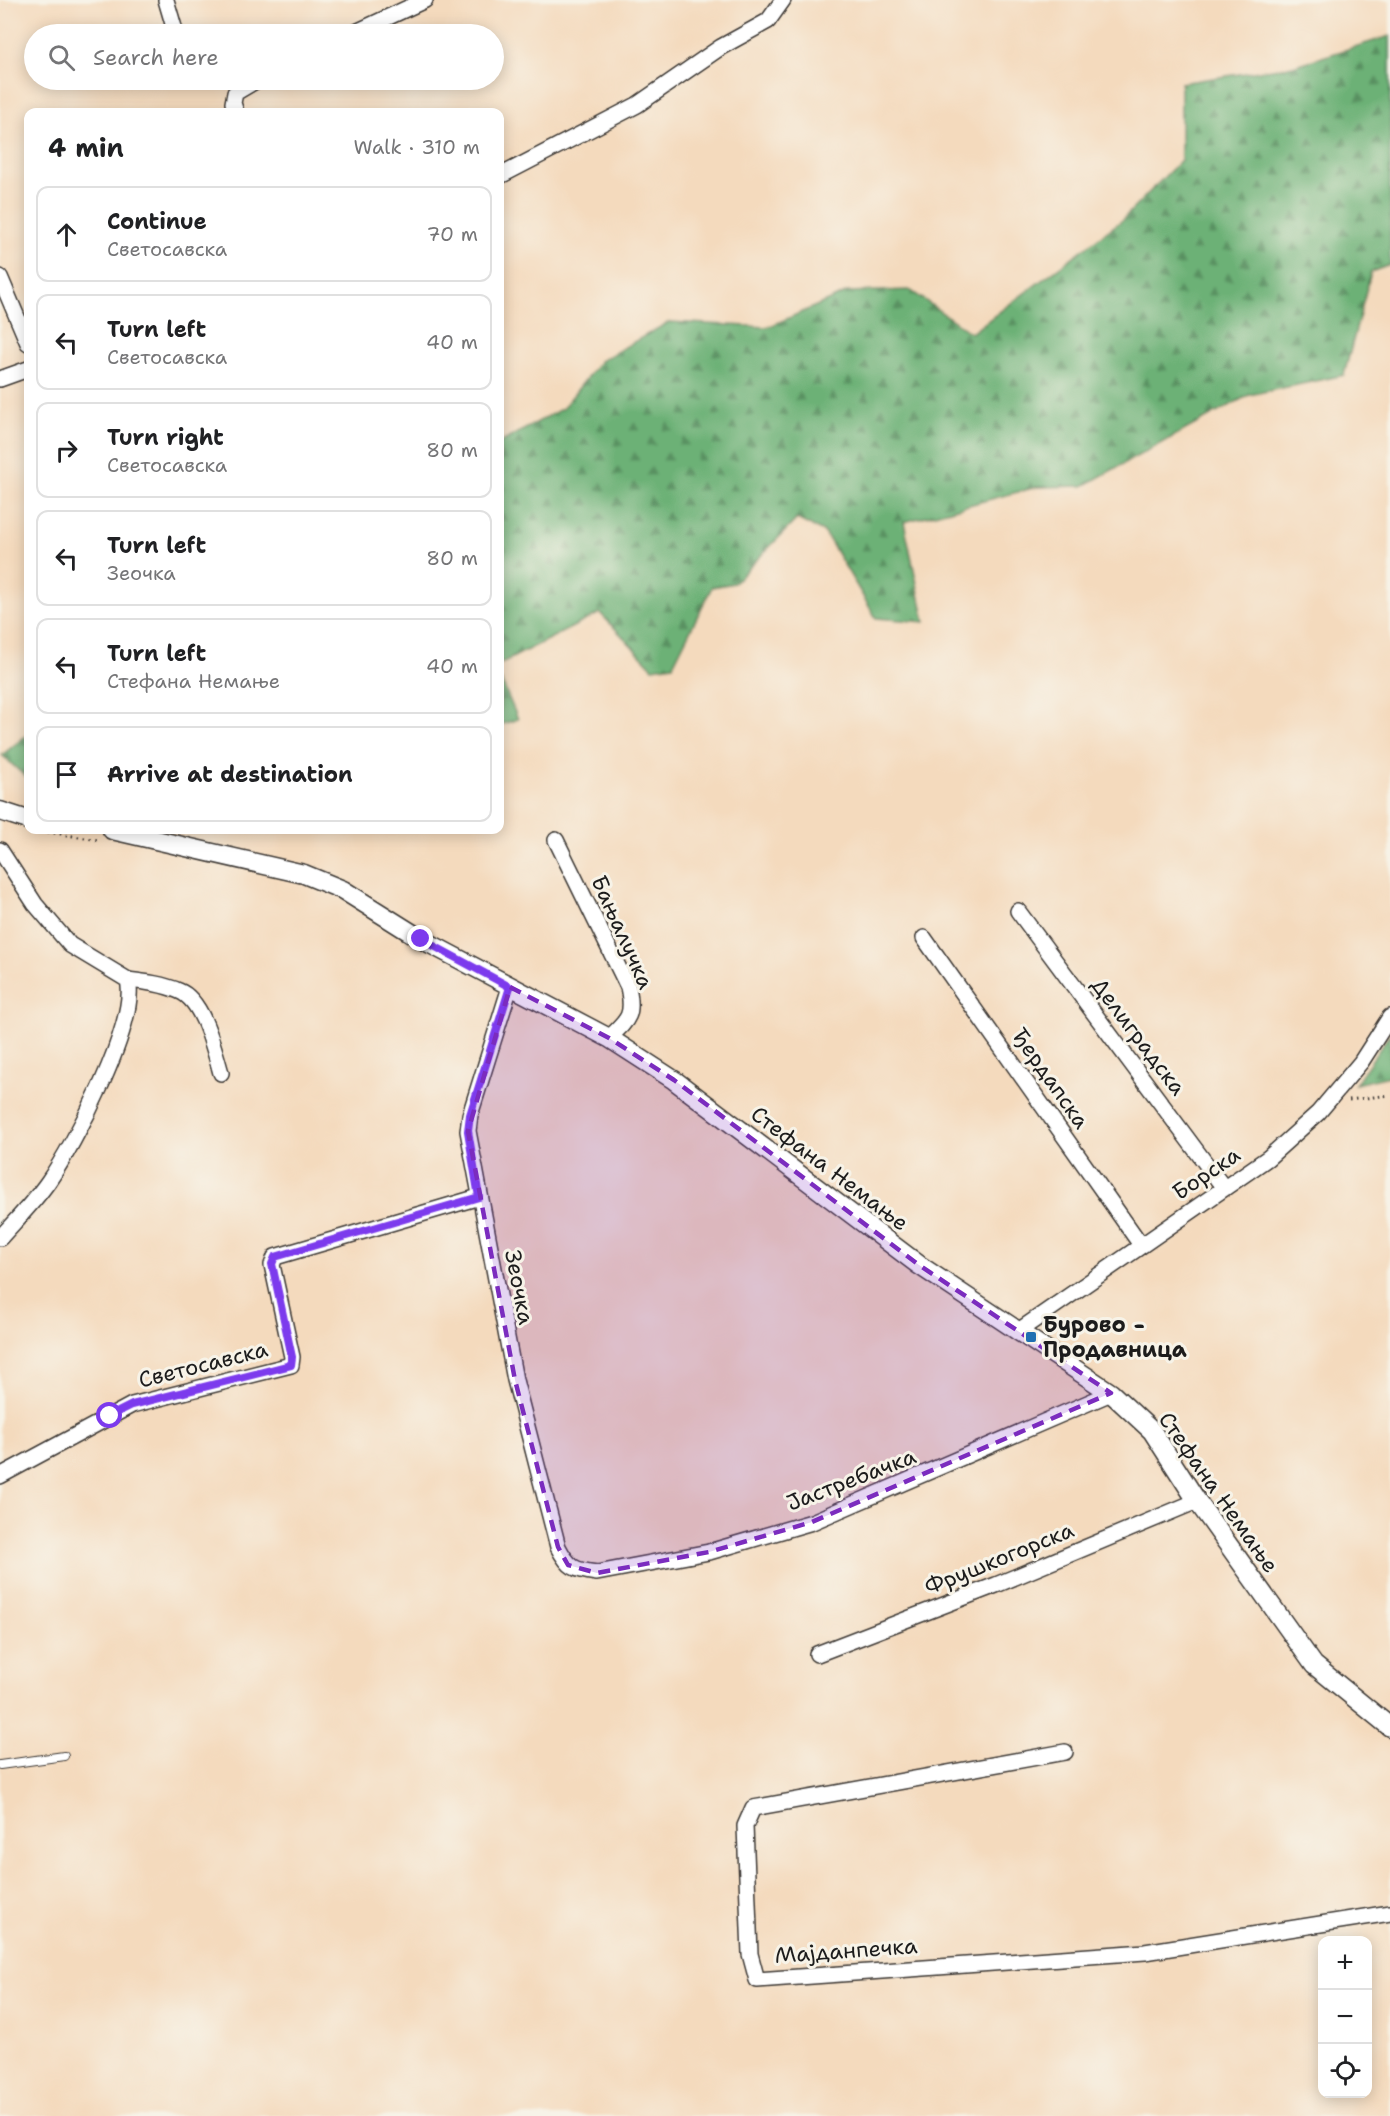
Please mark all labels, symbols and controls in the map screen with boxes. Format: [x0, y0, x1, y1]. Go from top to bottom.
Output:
search box [24, 24, 504, 90]
icon: search [45, 41, 78, 74]
text: Search here [93, 43, 219, 72]
text: 4 min [48, 130, 124, 165]
text: Walk · 310 m [354, 134, 480, 160]
text: Continue [107, 207, 207, 236]
icon: ahead [50, 218, 83, 251]
text: 70 m [426, 221, 478, 247]
text: Светосавска [107, 236, 227, 262]
text: Turn left [107, 315, 206, 344]
icon: left [50, 326, 83, 359]
text: 40 m [426, 329, 478, 355]
text: Светосавска [107, 344, 227, 370]
text: Turn right [107, 423, 224, 452]
icon: right [50, 434, 83, 467]
text: 80 m [426, 437, 478, 463]
text: Светосавска [107, 452, 227, 478]
text: Turn left [107, 531, 206, 560]
icon: left [50, 542, 83, 575]
text: 80 m [426, 545, 478, 571]
text: Зеочка [107, 560, 176, 586]
text: Turn left [107, 639, 206, 668]
icon: left [50, 650, 83, 683]
text: 40 m [426, 653, 478, 679]
text: Стефана Немање [107, 668, 280, 694]
icon: arrive [50, 758, 83, 791]
text: Arrive at destination [107, 760, 353, 789]
street label: Бањалучка [585, 871, 661, 994]
route end [407, 925, 433, 951]
street label: Делиградска [1085, 971, 1193, 1101]
street label: Ђердапска [1005, 1022, 1096, 1135]
street label: Стефана Немање [745, 1100, 914, 1237]
street label: Борска [1167, 1140, 1246, 1207]
street label: Зеочка [498, 1247, 541, 1327]
place label: Бурово - Продавница [1043, 1310, 1187, 1364]
marker: Бурово - Продавница [1024, 1330, 1038, 1344]
street label: Светосавска [135, 1334, 271, 1395]
route start [96, 1402, 122, 1428]
street label: Стефана Немање [1152, 1406, 1285, 1579]
street label: Јастребачка [782, 1441, 920, 1517]
street label: Фрушкогорска [920, 1515, 1078, 1602]
street label: Мајданпечка [774, 1931, 919, 1970]
map controls [1318, 1936, 1372, 2098]
button: + [1318, 1936, 1372, 1990]
button: − [1318, 1990, 1372, 2044]
button: locate [1318, 2044, 1372, 2098]

